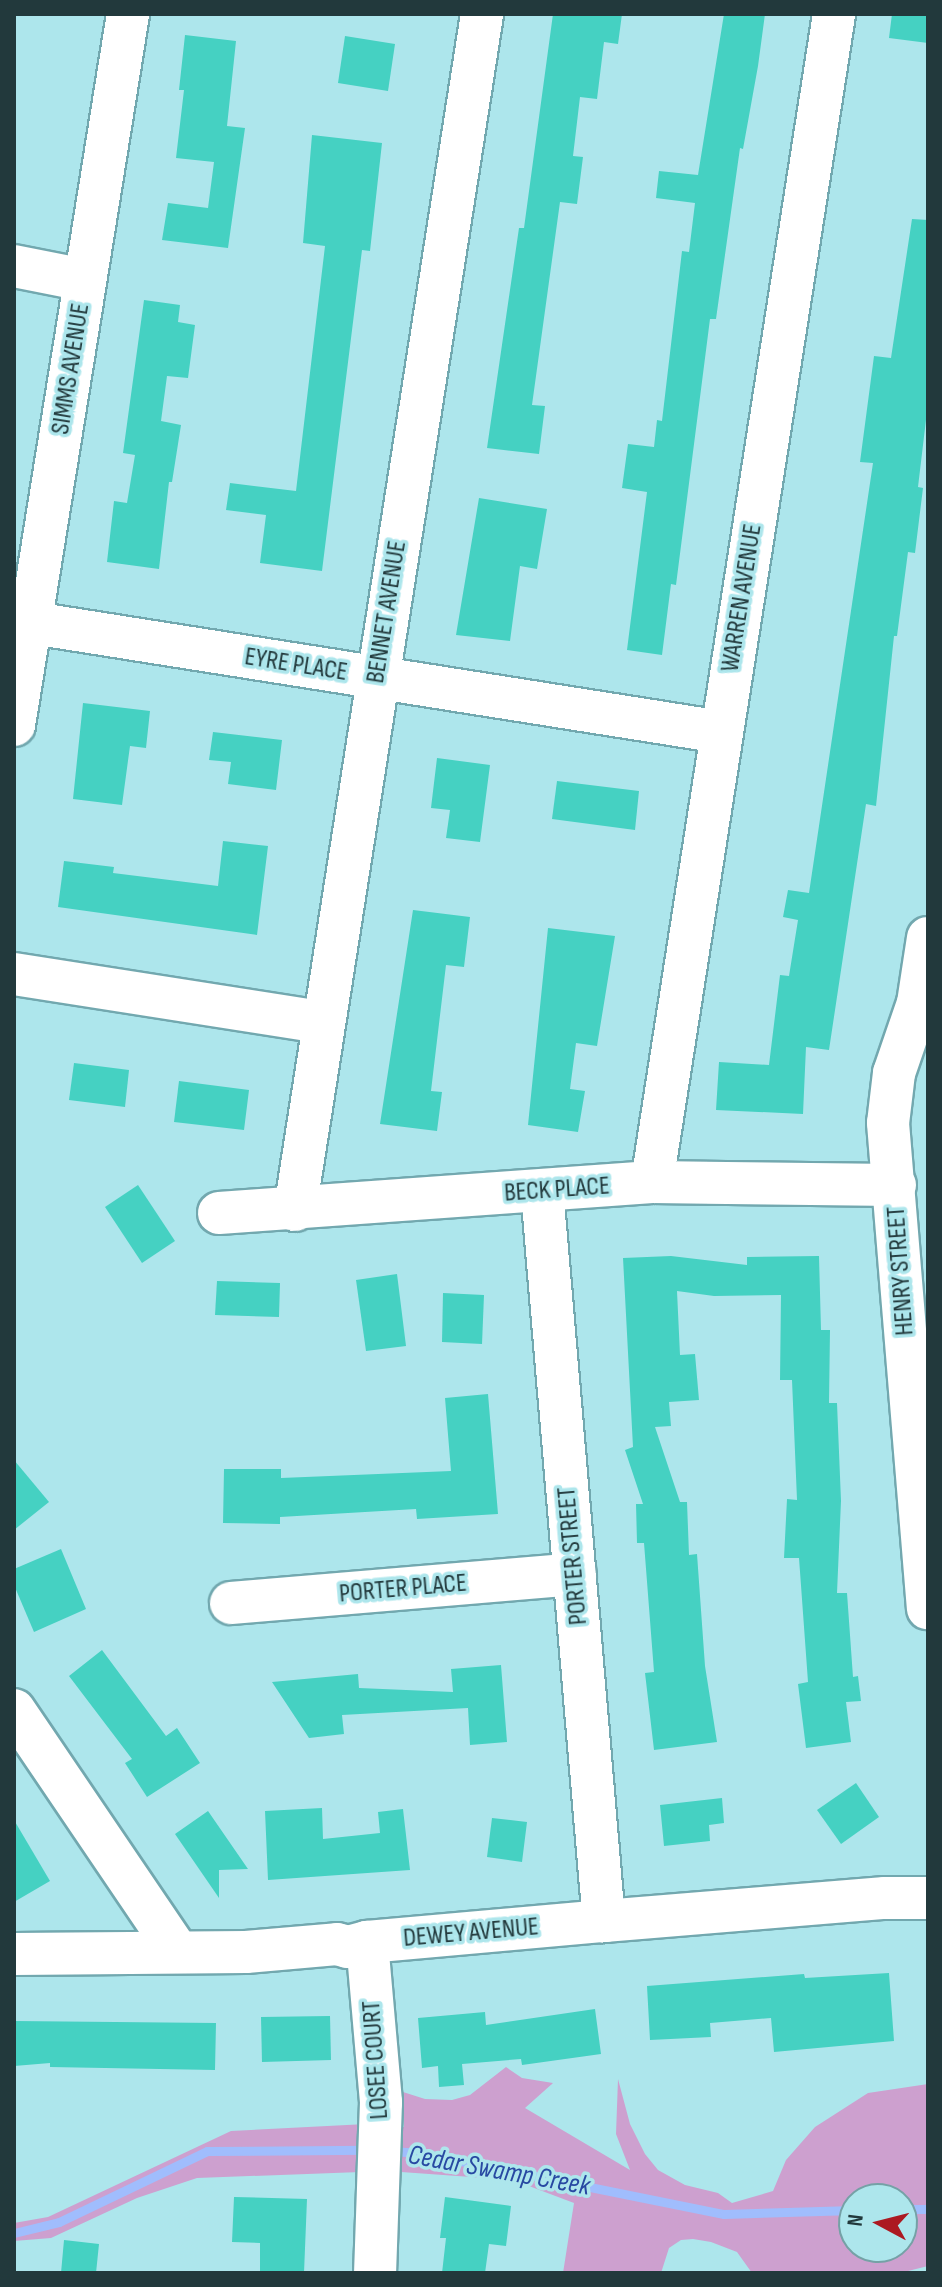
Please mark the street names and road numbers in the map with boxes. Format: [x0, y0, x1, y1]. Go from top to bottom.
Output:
street label: SIMMS AVENUE [45, 301, 97, 437]
street label: WARREN AVENUE [715, 522, 769, 674]
street label: BENNET AVENUE [360, 539, 414, 685]
street label: EYRE PLACE [242, 641, 350, 689]
street label: BECK PLACE [503, 1171, 611, 1209]
street label: HENRY STREET [881, 1205, 921, 1337]
street label: PORTER STREET [551, 1486, 595, 1626]
street label: PORTER PLACE [338, 1568, 468, 1610]
street label: DEWEY AVENUE [402, 1912, 540, 1954]
street label: LOSEE COURT [356, 2000, 396, 2120]

